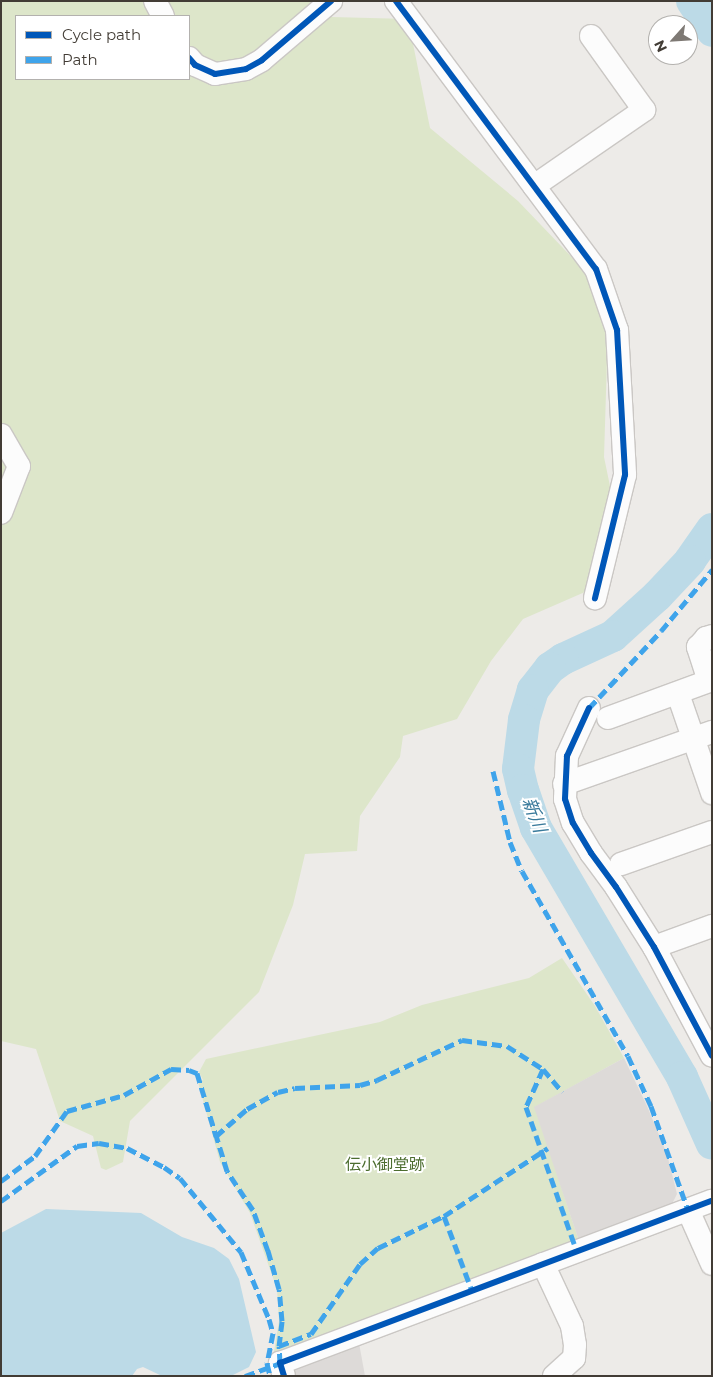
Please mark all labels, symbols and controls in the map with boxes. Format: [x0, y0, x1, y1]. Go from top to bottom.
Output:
legend [15, 15, 190, 80]
north arrow [648, 15, 698, 65]
text: Cycle path [62, 25, 141, 44]
text: N [650, 37, 671, 55]
text: Path [62, 50, 98, 69]
water label: 新川 [517, 794, 551, 836]
park label: 伝小御堂跡 [345, 1155, 425, 1175]

